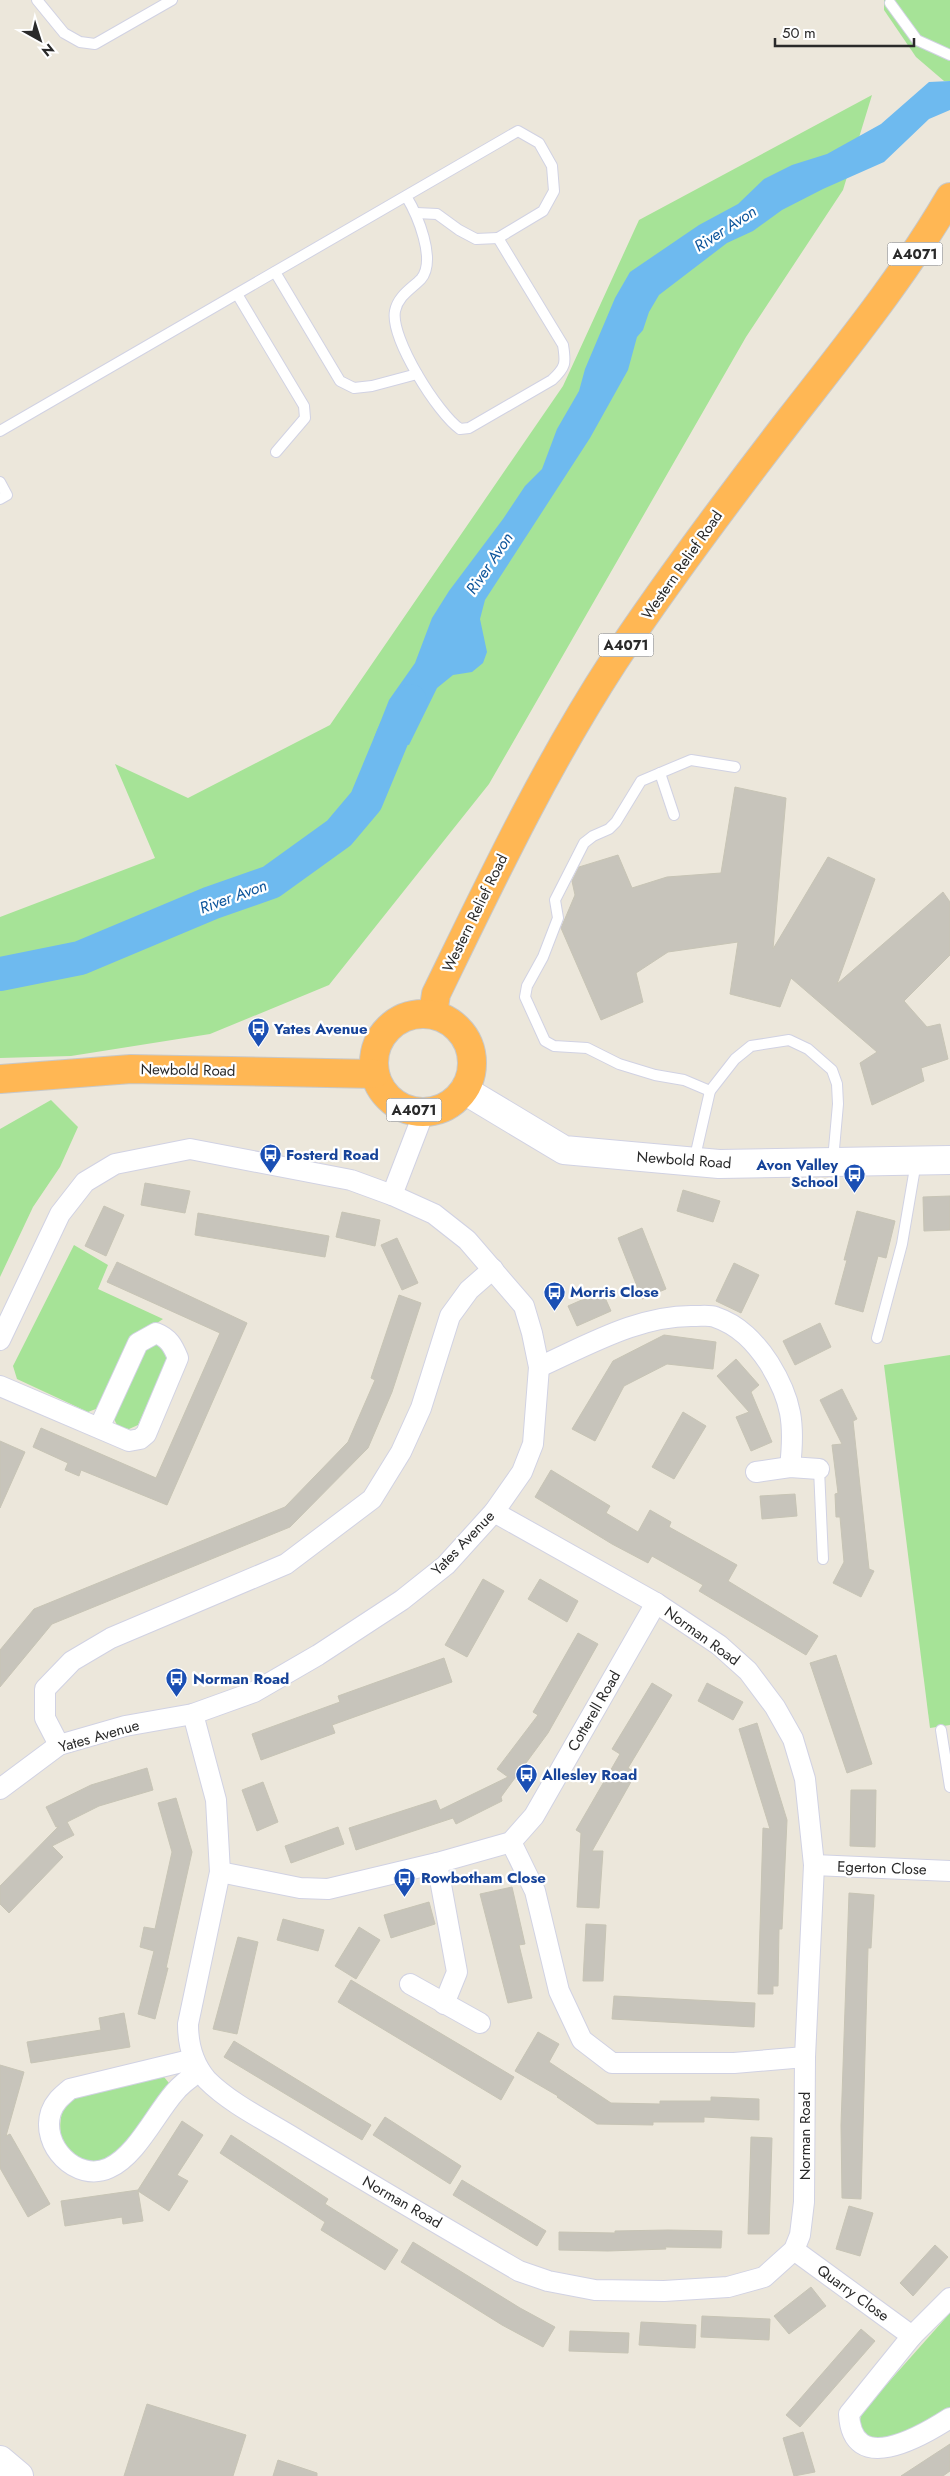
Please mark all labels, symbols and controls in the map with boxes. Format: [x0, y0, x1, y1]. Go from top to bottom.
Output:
north arrow [15, 15, 65, 65]
scale bar [775, 15, 914, 47]
text: 50 m [782, 22, 816, 44]
text: N [38, 39, 59, 61]
water label: River Avon [690, 200, 761, 257]
road number: A4071 [888, 242, 942, 266]
street label: Western Relief Road [636, 506, 728, 624]
water label: River Avon [460, 528, 519, 599]
road number: A4071 [598, 634, 654, 656]
street label: Western Relief Road [437, 850, 513, 976]
water label: River Avon [196, 874, 270, 919]
bus stop icon: Yates Avenue [246, 1017, 270, 1048]
place label: Yates Avenue [273, 1018, 368, 1040]
street label: Newbold Road [140, 1058, 236, 1082]
road number: A4071 [386, 1098, 442, 1122]
bus stop icon: Fosterd Road [258, 1143, 282, 1174]
place label: Fosterd Road [286, 1144, 379, 1166]
street label: Newbold Road [636, 1146, 732, 1174]
place label: Avon Valley School [755, 1154, 838, 1193]
bus stop icon: Avon Valley School [842, 1162, 866, 1193]
bus stop icon: Morris Close [542, 1280, 566, 1311]
place label: Morris Close [570, 1281, 659, 1303]
street label: Yates Avenue [426, 1505, 500, 1580]
street label: Norman Road [660, 1601, 744, 1671]
bus stop icon: Norman Road [165, 1667, 189, 1698]
street label: Cotterell Road [562, 1667, 626, 1755]
place label: Norman Road [193, 1668, 289, 1690]
street label: Yates Avenue [56, 1714, 142, 1758]
bus stop icon: Allesley Road [514, 1763, 538, 1794]
place label: Allesley Road [541, 1764, 637, 1786]
street label: Egerton Close [837, 1855, 927, 1881]
bus stop icon: Rowbotham Close [393, 1866, 417, 1897]
place label: Rowbotham Close [421, 1867, 546, 1889]
street label: Norman Road [794, 2092, 816, 2180]
street label: Norman Road [358, 2170, 446, 2234]
street label: Quarry Close [812, 2259, 894, 2327]

